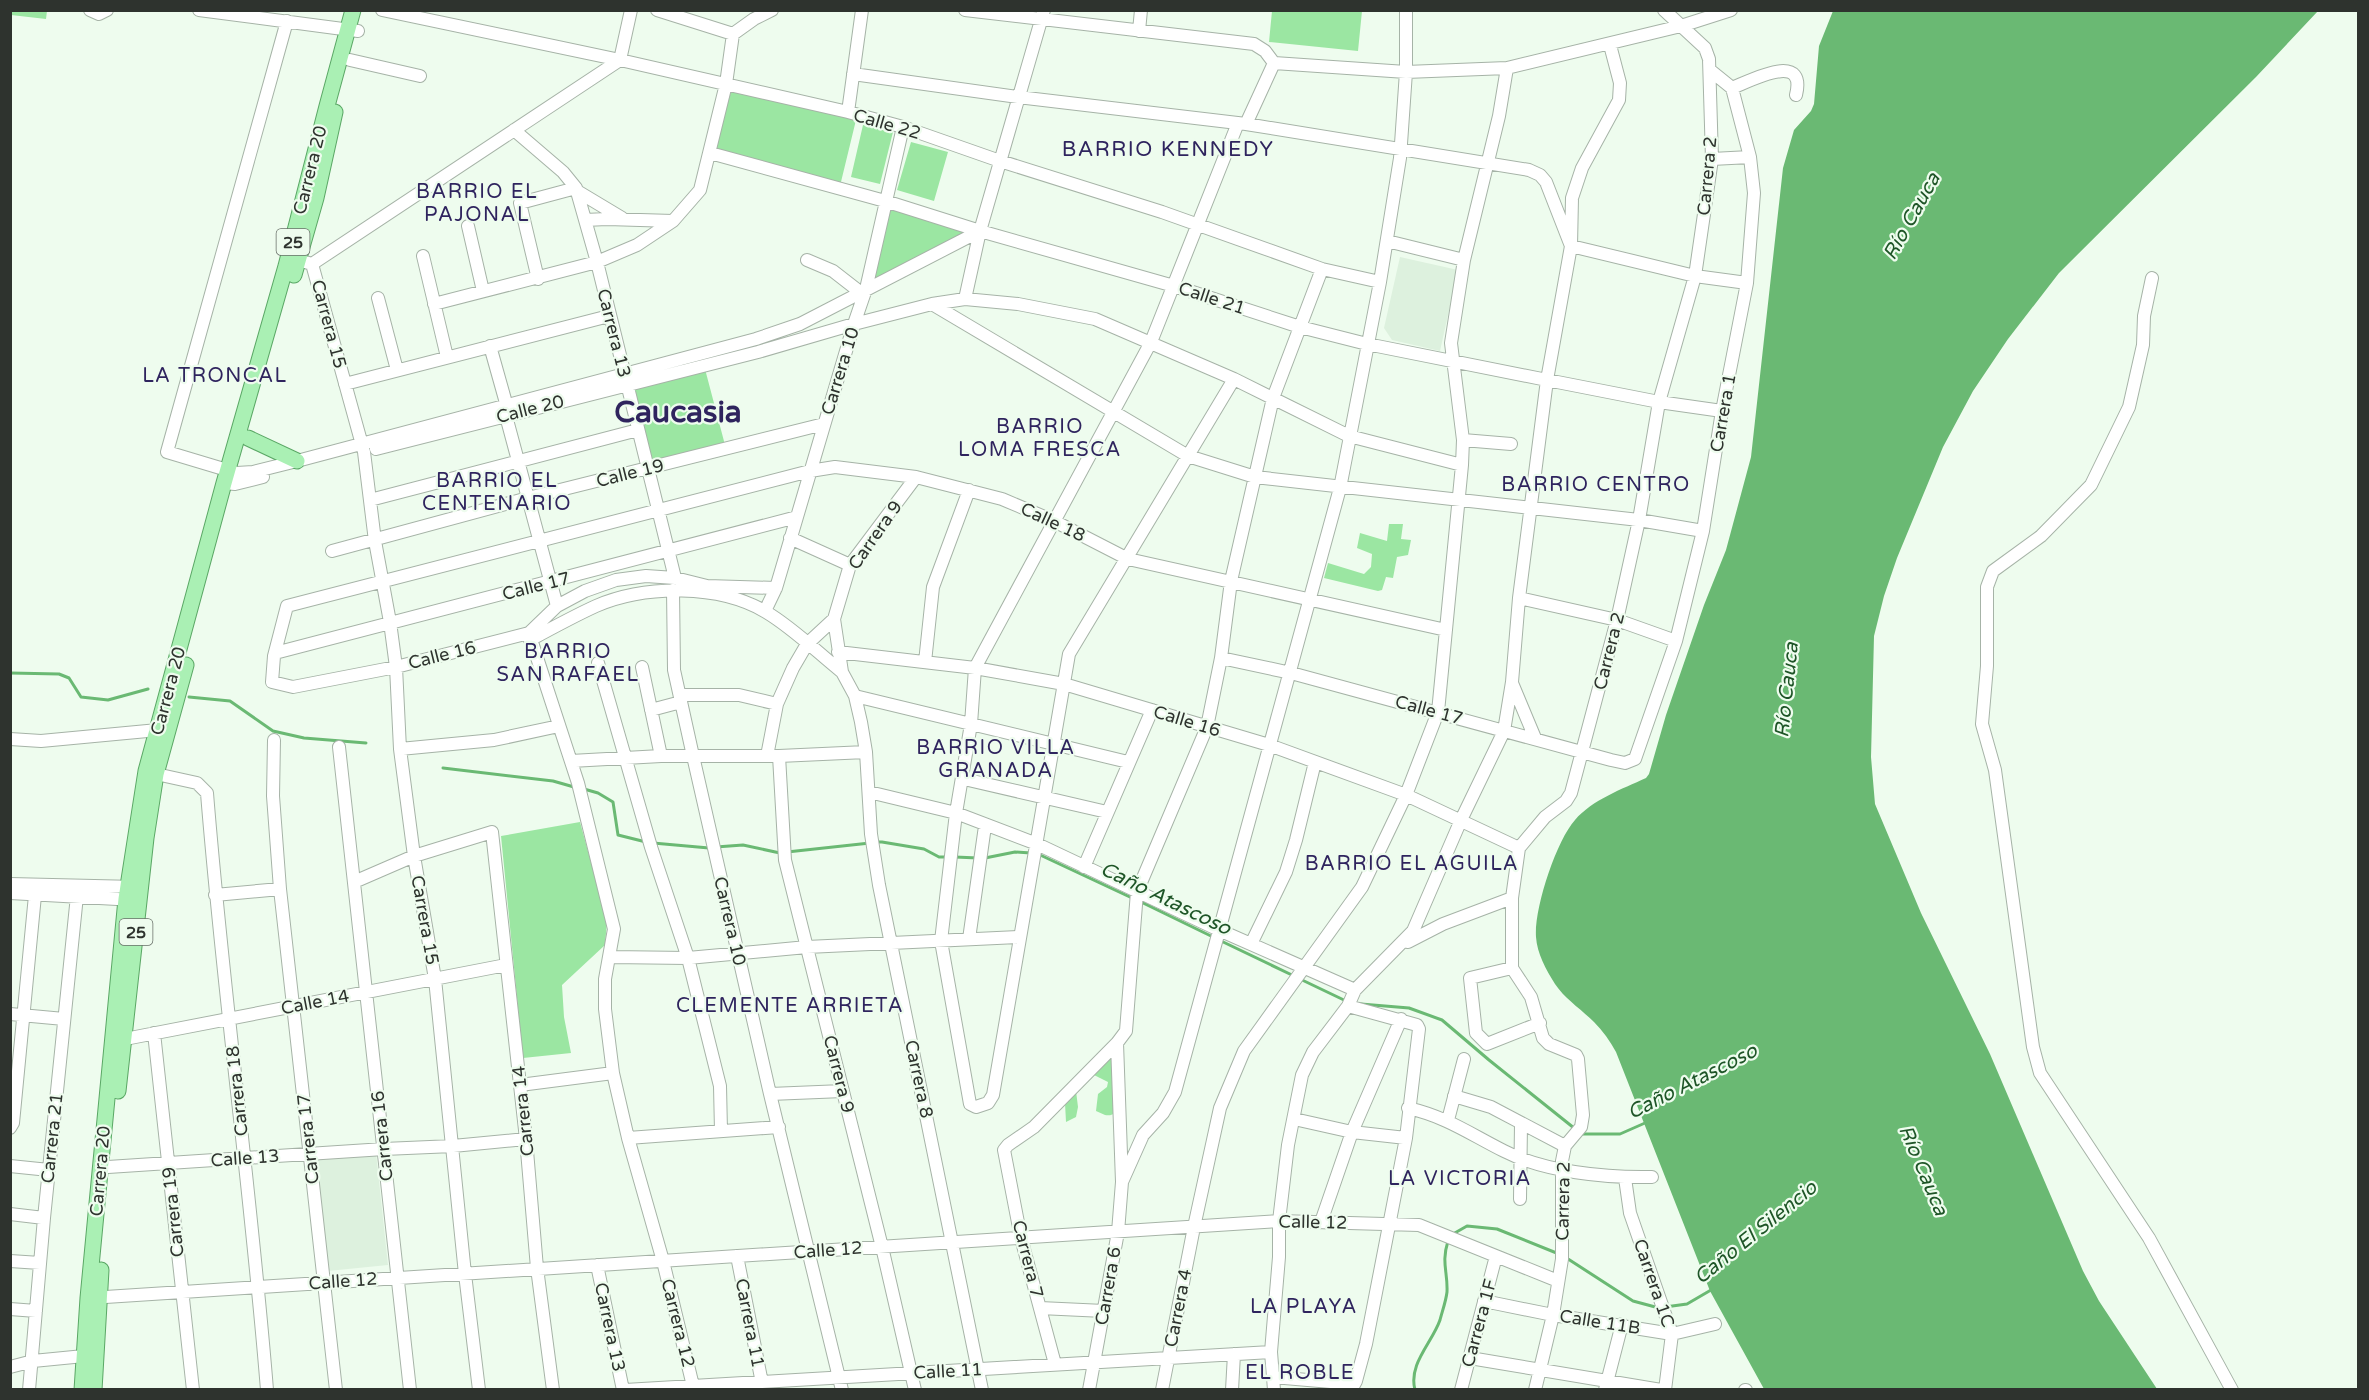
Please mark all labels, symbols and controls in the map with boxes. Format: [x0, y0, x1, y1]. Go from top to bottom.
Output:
street label: Calle 22 [851, 104, 923, 144]
street label: Carrera 20 [288, 123, 332, 217]
street label: Carrera 2 [1693, 136, 1721, 216]
district label: BARRIO KENNEDY [1062, 137, 1274, 162]
water label: Río Cauca [1878, 168, 1946, 264]
district label: BARRIO EL PAJONAL [416, 180, 538, 227]
road number: 25 [276, 229, 310, 255]
street label: Carrera 15 [307, 277, 351, 371]
street label: Calle 21 [1176, 277, 1248, 319]
street label: Carrera 13 [592, 286, 636, 380]
street label: Carrera 10 [816, 324, 864, 418]
district label: LA TRONCAL [142, 364, 288, 388]
street label: Carrera 1 [1705, 372, 1741, 454]
street label: Calle 20 [494, 390, 566, 428]
district label: Caucasia [614, 394, 742, 431]
district label: BARRIO LOMA FRESCA [958, 415, 1122, 462]
street label: Calle 19 [594, 454, 666, 492]
district label: BARRIO EL CENTENARIO [422, 469, 572, 516]
district label: BARRIO CENTRO [1501, 473, 1691, 497]
street label: Carrera 9 [843, 496, 907, 574]
street label: Calle 18 [1017, 497, 1089, 547]
street label: Calle 17 [500, 567, 572, 605]
street label: Carrera 2 [1589, 610, 1629, 692]
street label: Calle 16 [406, 636, 478, 674]
district label: BARRIO SAN RAFAEL [497, 640, 639, 687]
water label: Río Cauca [1770, 641, 1804, 739]
street label: Carrera 20 [146, 644, 190, 738]
street label: Calle 17 [1393, 690, 1465, 730]
street label: Calle 16 [1151, 700, 1223, 742]
district label: BARRIO VILLA GRANADA [916, 736, 1076, 783]
district label: BARRIO EL AGUILA [1305, 852, 1519, 876]
water label: Caño Atascoso [1096, 857, 1235, 941]
street label: Carrera 15 [406, 873, 444, 967]
street label: Carrera 10 [709, 874, 751, 968]
road number: 25 [120, 919, 152, 945]
street label: Calle 14 [279, 985, 351, 1019]
district label: CLEMENTE ARRIETA [676, 994, 904, 1018]
street label: Carrera 9 [819, 1033, 859, 1115]
street label: Carrera 8 [900, 1038, 938, 1120]
water label: Caño Atascoso [1624, 1039, 1762, 1125]
street label: Carrera 18 [221, 1045, 253, 1137]
street label: Carrera 14 [507, 1065, 539, 1157]
street label: Carrera 16 [366, 1090, 398, 1182]
street label: Carrera 21 [36, 1092, 68, 1184]
street label: Carrera 17 [292, 1093, 324, 1185]
water label: Río Cauca [1893, 1122, 1953, 1220]
street label: Carrera 20 [85, 1125, 115, 1217]
street label: Calle 13 [210, 1145, 280, 1171]
street label: Carrera 2 [1551, 1161, 1575, 1241]
street label: Carrera 19 [157, 1166, 189, 1258]
district label: LA VICTORIA [1388, 1167, 1532, 1191]
water label: Caño El Silencio [1689, 1175, 1823, 1290]
street label: Calle 12 [1278, 1210, 1348, 1234]
street label: Carrera 7 [1008, 1218, 1048, 1300]
street label: Carrera 1C [1629, 1236, 1679, 1330]
street label: Calle 12 [793, 1237, 863, 1263]
street label: Carrera 6 [1090, 1245, 1126, 1327]
street label: Carrera 4 [1160, 1267, 1196, 1349]
street label: Calle 12 [308, 1268, 378, 1294]
street label: Carrera 12 [656, 1276, 700, 1370]
street label: Carrera 11 [731, 1276, 769, 1370]
street label: Carrera 1F [1457, 1277, 1501, 1369]
street label: Carrera 13 [590, 1280, 630, 1374]
district label: LA PLAYA [1250, 1295, 1358, 1319]
street label: Calle 11B [1558, 1305, 1642, 1339]
street label: Calle 11 [913, 1358, 983, 1384]
district label: EL ROBLE [1245, 1361, 1355, 1385]

